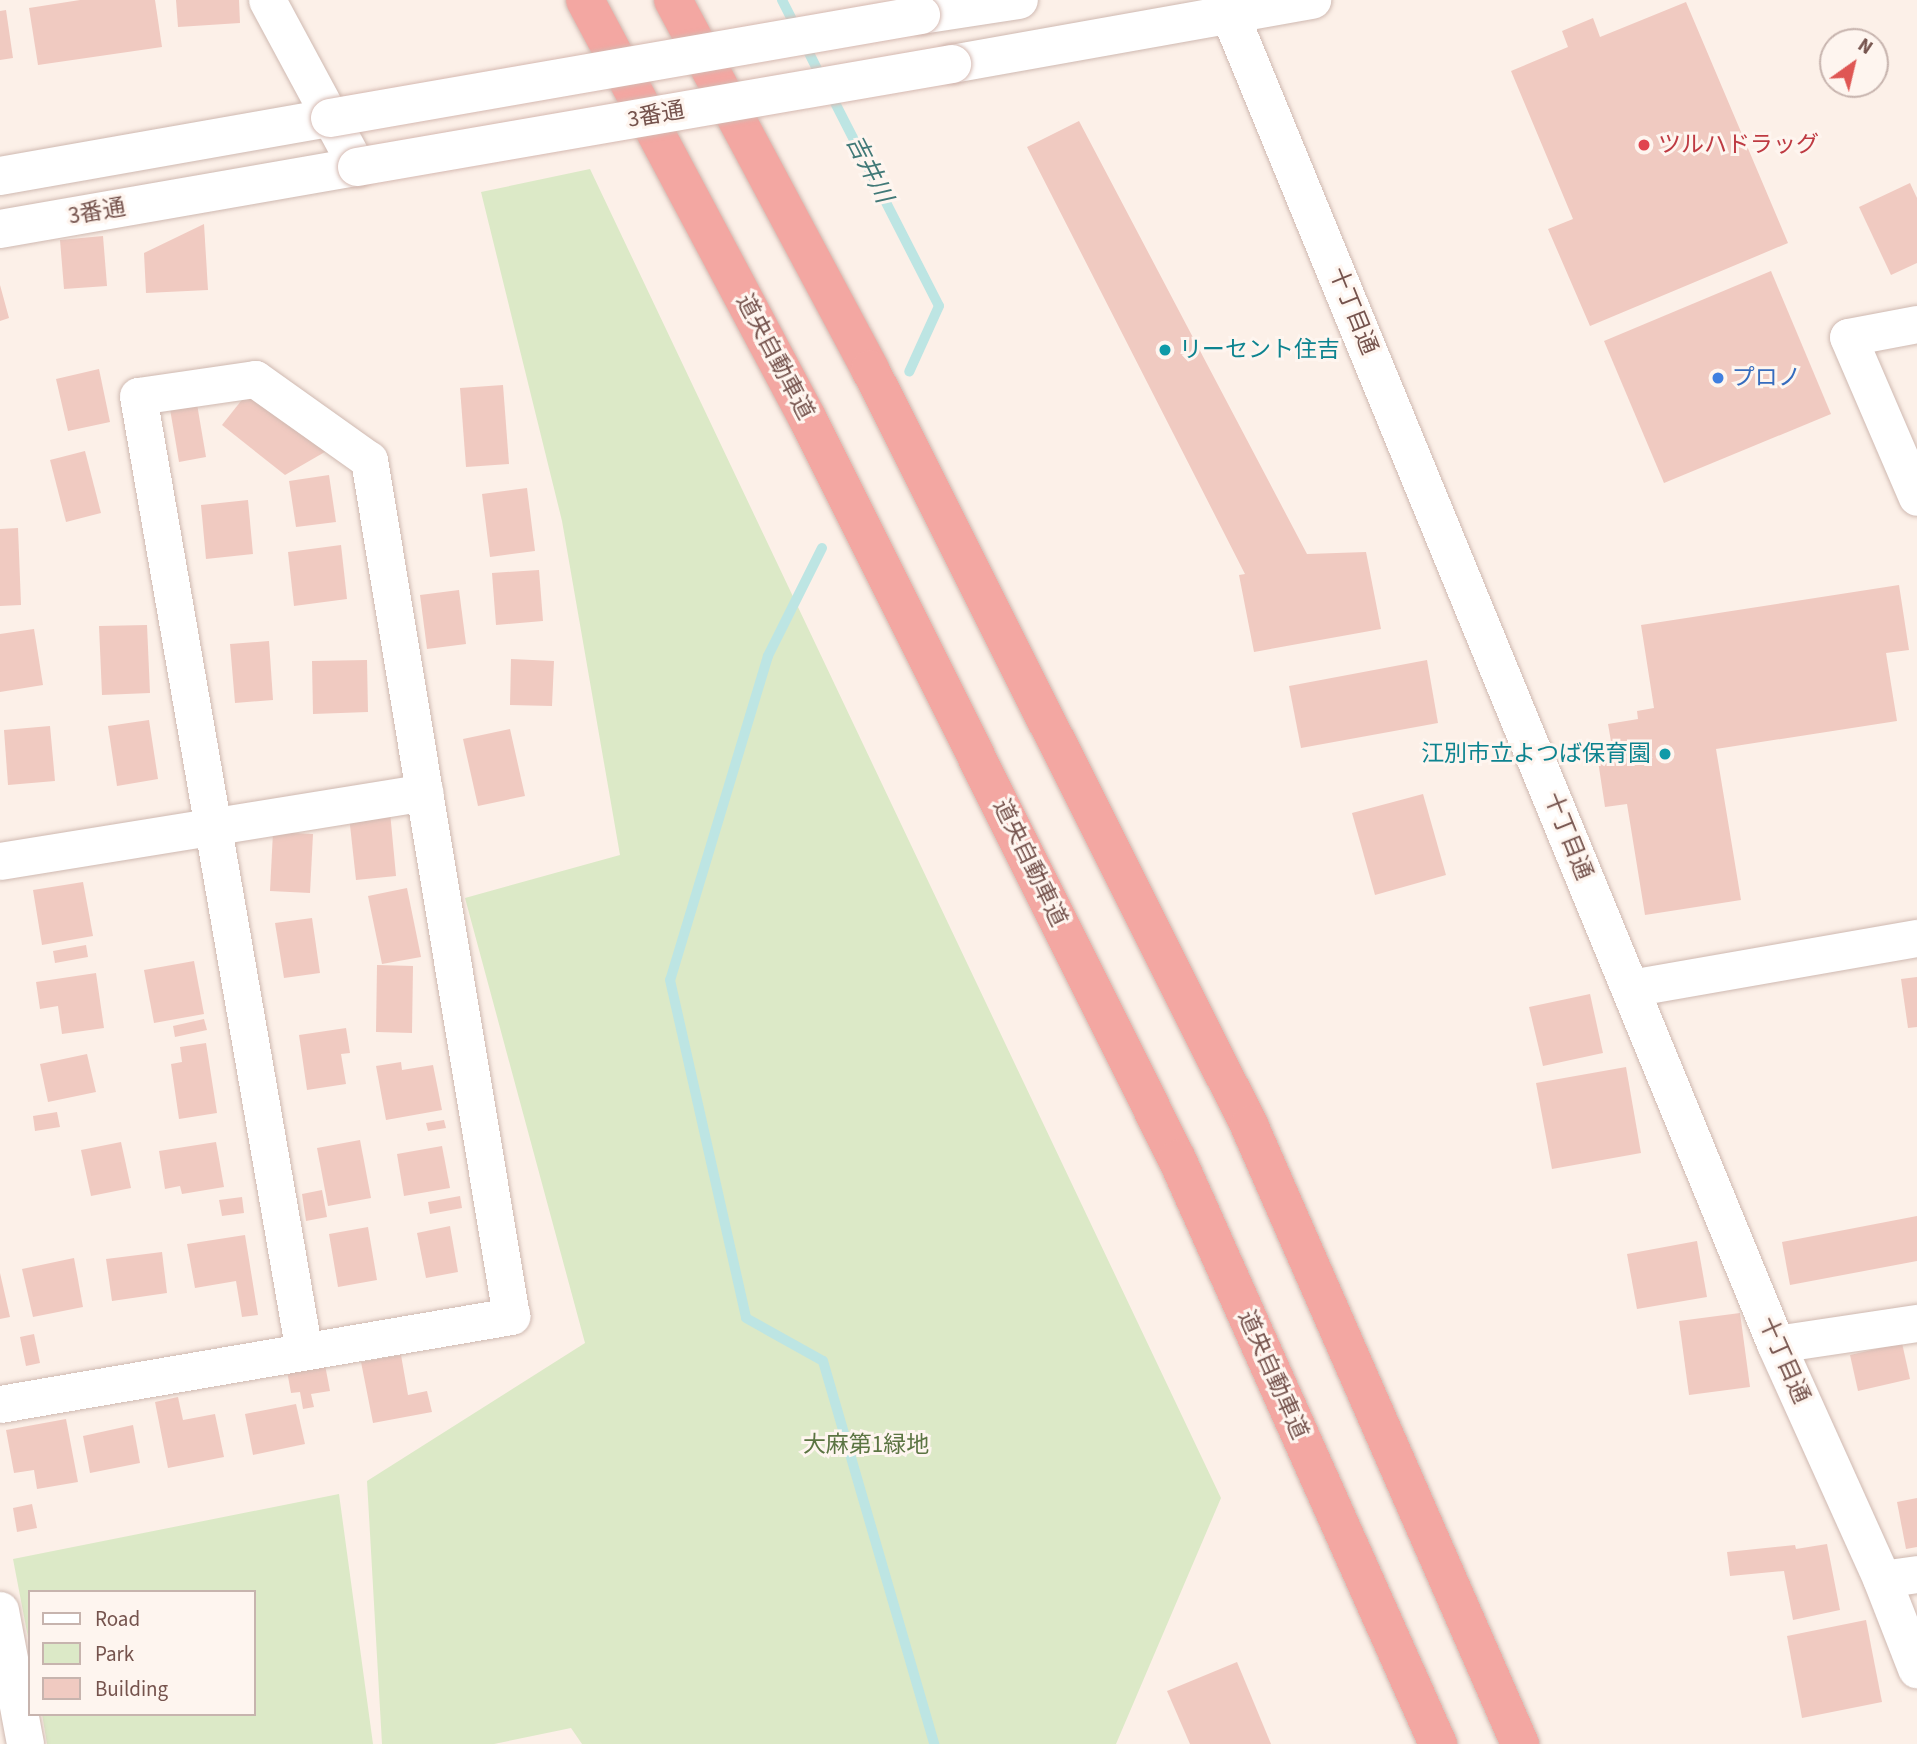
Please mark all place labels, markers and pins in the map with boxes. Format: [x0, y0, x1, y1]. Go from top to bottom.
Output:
place label: ツルハドラッグ [1658, 131, 1819, 159]
marker: ツルハドラッグ [1636, 137, 1652, 153]
place label: リーセント住吉 [1179, 336, 1340, 364]
marker: リーセント住吉 [1157, 342, 1173, 358]
place label: プロノ [1732, 364, 1801, 392]
marker: プロノ [1710, 370, 1726, 386]
place label: 江別市立よつば保育園 [1421, 740, 1651, 768]
marker: 江別市立よつば保育園 [1657, 746, 1673, 762]

